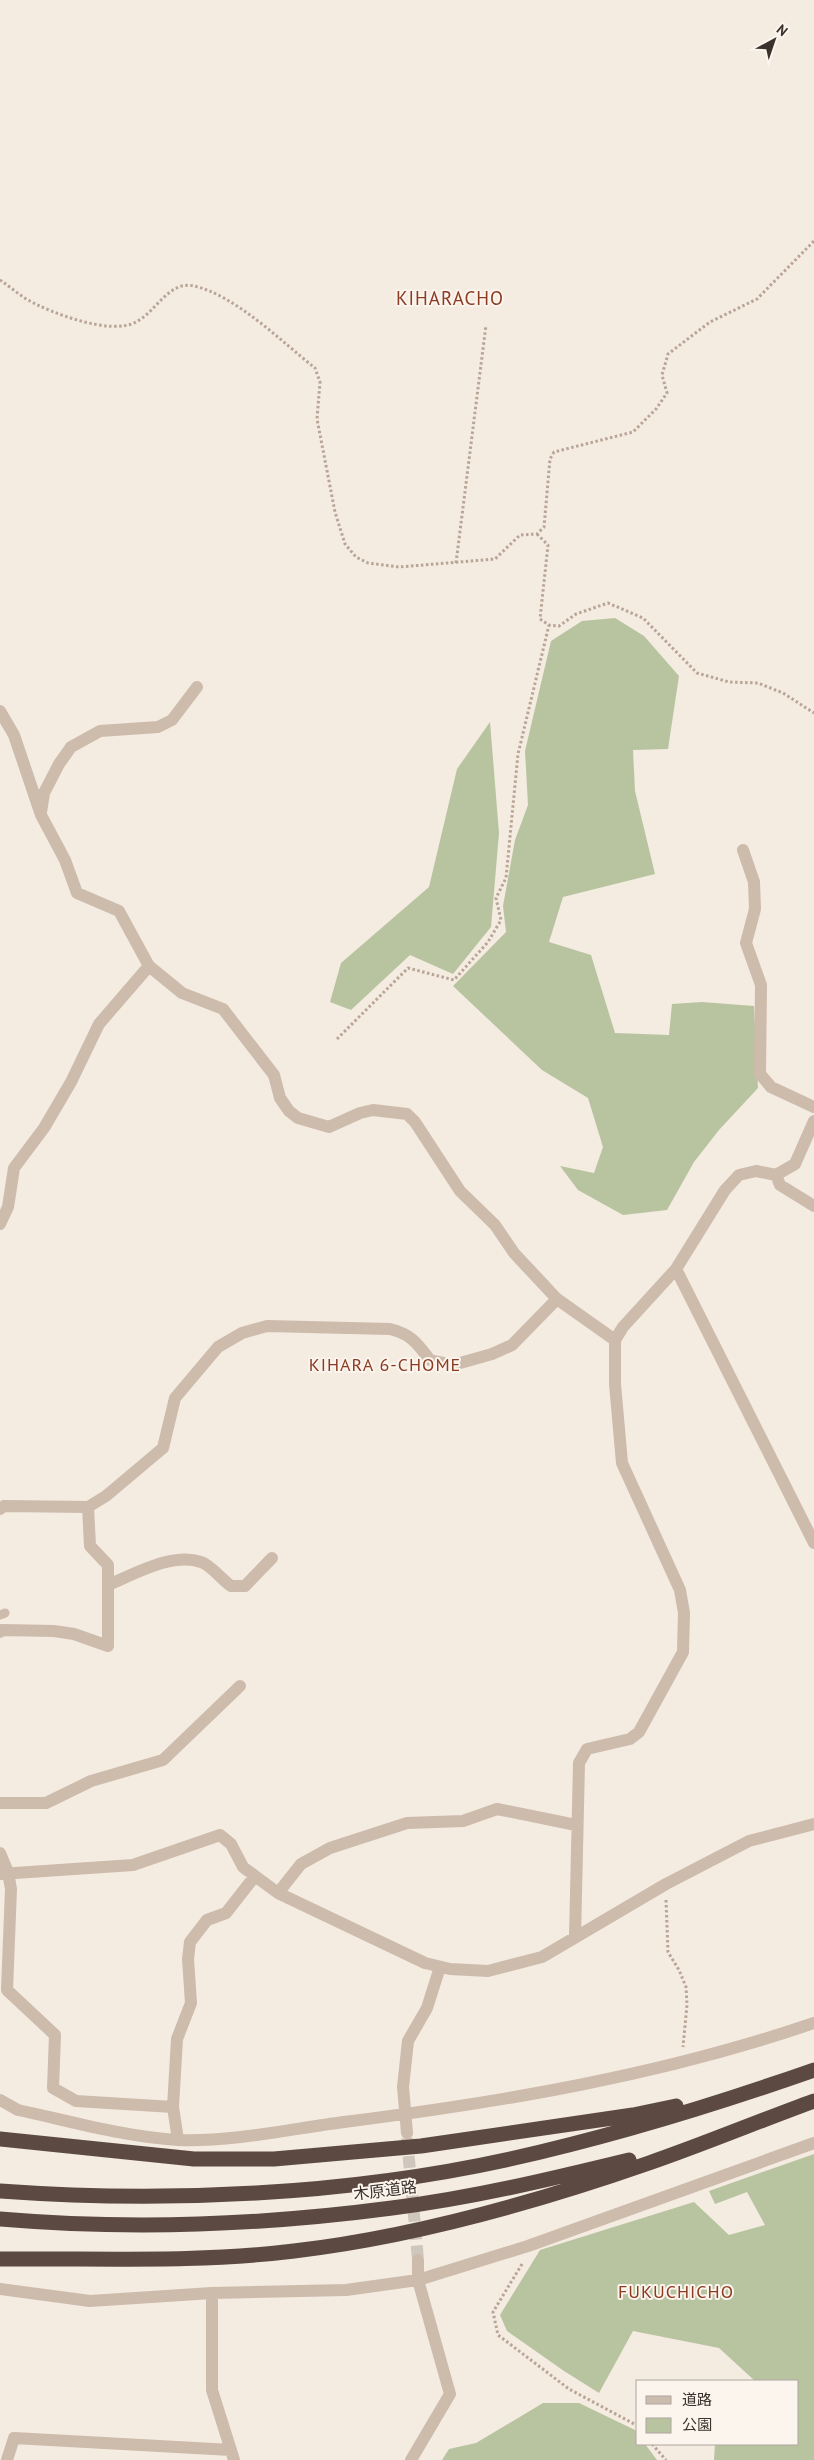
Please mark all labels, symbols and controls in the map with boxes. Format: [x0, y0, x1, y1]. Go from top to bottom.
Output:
north arrow [749, 15, 799, 65]
text: N [773, 20, 792, 40]
district label: KIHARACHO [396, 286, 504, 310]
district label: KIHARA 6-CHOME [309, 1353, 461, 1376]
street label: 木原道路 [352, 2176, 418, 2204]
district label: FUKUCHICHO [618, 2280, 734, 2303]
legend [636, 2380, 799, 2445]
text: 道路 [682, 2390, 712, 2409]
text: 公園 [682, 2415, 712, 2434]

